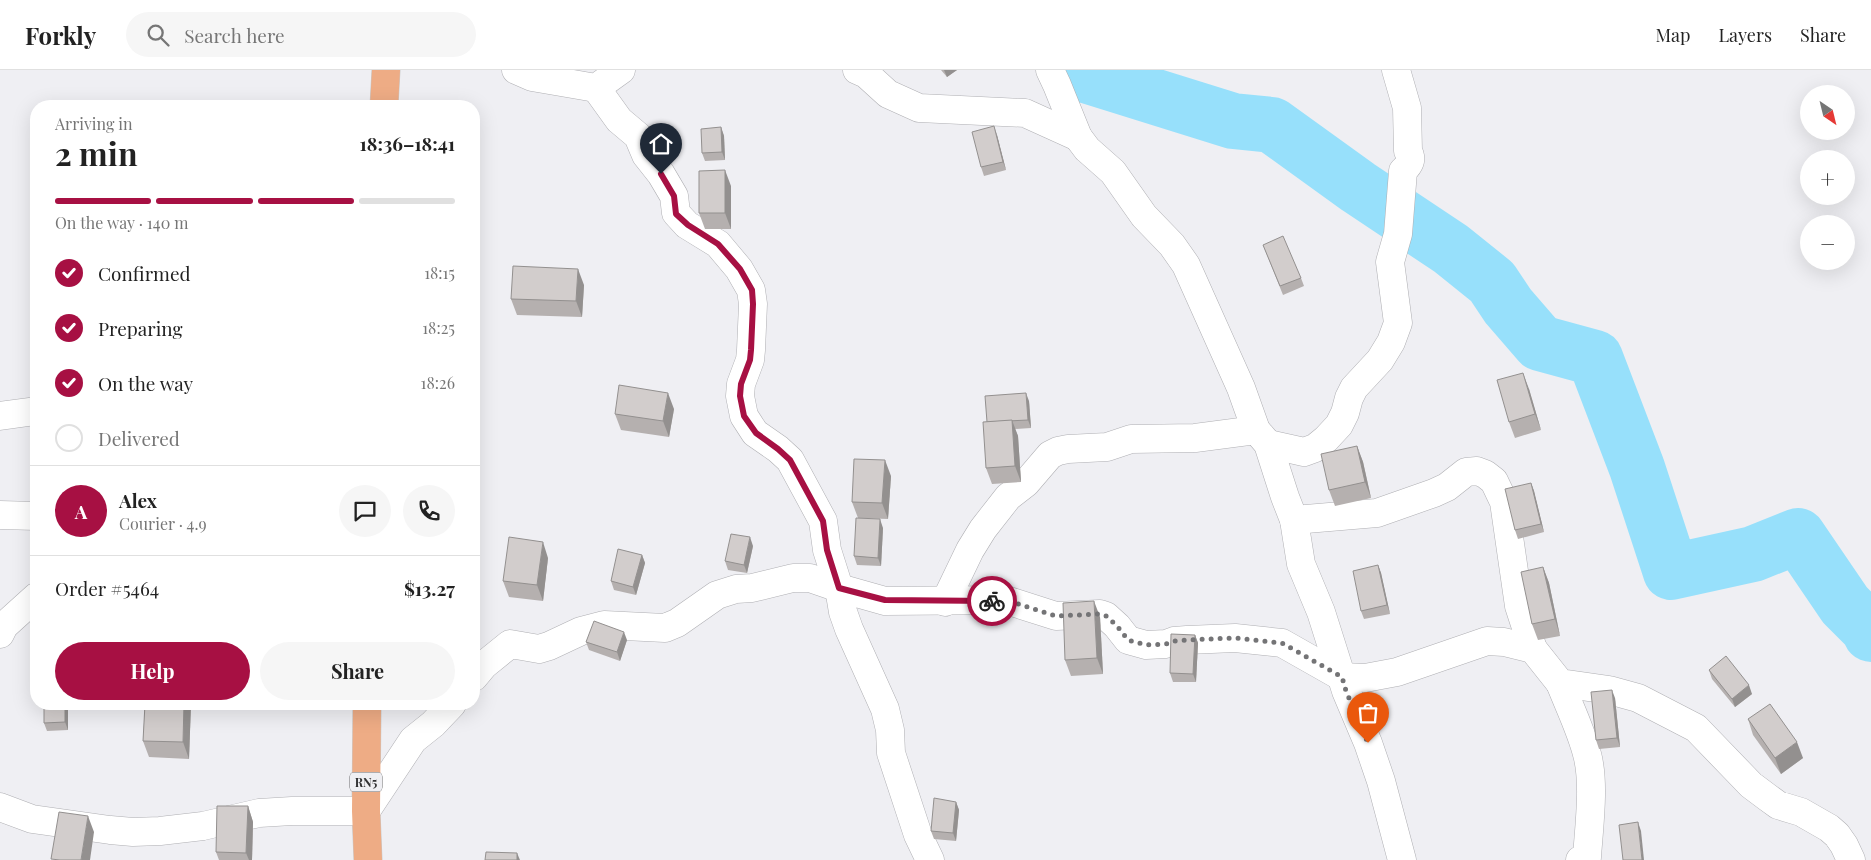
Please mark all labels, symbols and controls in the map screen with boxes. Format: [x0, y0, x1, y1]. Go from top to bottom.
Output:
search box [126, 12, 476, 57]
text: Forkly [25, 19, 96, 51]
icon: search [144, 21, 172, 49]
text: Search here [184, 22, 285, 48]
text: Map [1655, 23, 1690, 47]
text: Layers [1718, 23, 1772, 47]
text: Share [1800, 23, 1846, 47]
north arrow [1800, 85, 1855, 140]
map controls [1800, 85, 1855, 270]
text: Arriving in [55, 113, 133, 134]
pin [640, 123, 682, 174]
text: 18:36–18:41 [360, 130, 455, 156]
icon: home [647, 130, 675, 158]
text: 2 min [55, 131, 138, 174]
button: + [1800, 150, 1855, 205]
text: On the way · 140 m [55, 212, 188, 233]
button: − [1800, 215, 1855, 270]
icon: check [55, 259, 83, 287]
text: Confirmed [98, 260, 191, 286]
text: 18:15 [424, 262, 455, 283]
icon: check [55, 314, 83, 342]
text: Preparing [98, 315, 183, 341]
text: 18:25 [422, 317, 455, 338]
icon: check [55, 369, 83, 397]
text: On the way [98, 370, 193, 396]
text: 18:26 [421, 372, 455, 393]
text: Delivered [98, 425, 180, 451]
button: chat [339, 485, 391, 537]
button: phone [403, 485, 455, 537]
text: Alex [119, 487, 157, 513]
text: A [75, 498, 87, 524]
text: Courier · 4.9 [119, 513, 207, 534]
text: Order #5464 [55, 575, 159, 601]
text: $13.27 [404, 575, 455, 601]
courier [967, 576, 1017, 626]
icon: bike [978, 587, 1006, 615]
button: Help [55, 642, 250, 700]
button: Share [260, 642, 455, 700]
pin [1347, 692, 1389, 743]
icon: bag [1354, 699, 1382, 727]
road number: RN5 [350, 772, 382, 792]

